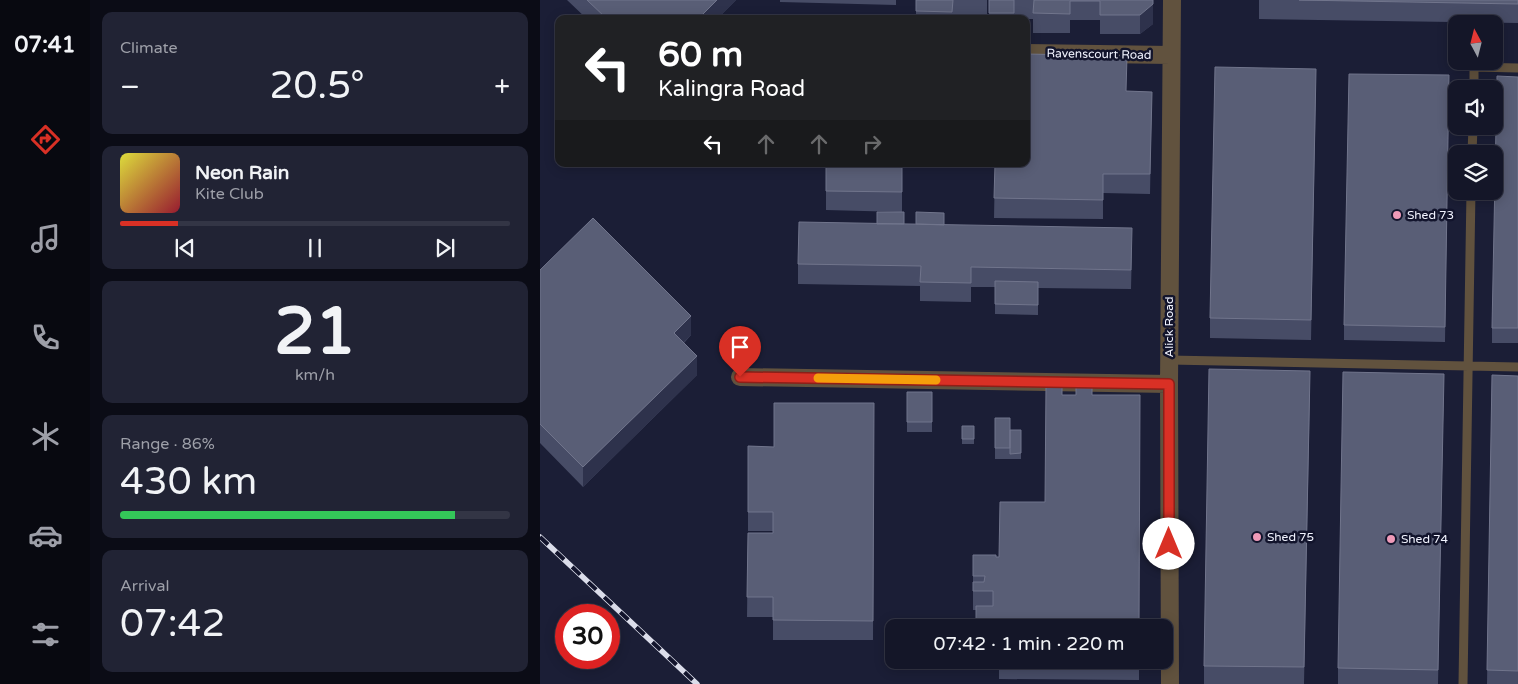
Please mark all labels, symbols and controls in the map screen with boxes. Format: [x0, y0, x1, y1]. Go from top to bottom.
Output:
north arrow [1448, 15, 1502, 70]
map controls [1448, 15, 1503, 200]
text: 07:41 [15, 32, 75, 58]
text: 60 m [658, 34, 743, 76]
icon: left [575, 35, 640, 100]
text: Climate [120, 38, 178, 58]
street label: Ravenscourt Road [1047, 46, 1151, 62]
text: 20.5° [270, 63, 365, 109]
text: − [120, 70, 140, 104]
text: + [494, 70, 510, 104]
text: Kalingra Road [658, 76, 805, 102]
button: sound [1448, 80, 1503, 135]
icon: directions [28, 122, 63, 157]
icon: left [699, 130, 727, 158]
icon: ahead [752, 130, 780, 158]
icon: ahead [805, 130, 833, 158]
icon: right [858, 130, 886, 158]
button: layers [1448, 145, 1503, 200]
text: Neon Rain [195, 162, 289, 184]
text: Kite Club [195, 184, 264, 204]
place label: Shed 73 [1407, 208, 1454, 222]
marker: Shed 73 [1391, 209, 1403, 221]
icon: music [28, 221, 63, 256]
icon: previous [171, 234, 199, 262]
icon: pause [301, 234, 329, 262]
icon: next [431, 234, 459, 262]
text: 21 [274, 293, 356, 372]
street label: Alick Road [1162, 296, 1176, 358]
icon: phone [28, 320, 63, 355]
pin [719, 326, 761, 377]
icon: arrive [726, 333, 754, 361]
text: km/h [295, 365, 335, 385]
icon: climate [28, 419, 63, 454]
text: Range · 86% [120, 434, 215, 454]
text: 430 km [120, 459, 257, 505]
position arrow [1142, 517, 1194, 569]
icon: car [28, 518, 63, 553]
place label: Shed 75 [1267, 530, 1314, 544]
marker: Shed 75 [1251, 531, 1263, 543]
place label: Shed 74 [1401, 532, 1449, 546]
marker: Shed 74 [1385, 533, 1397, 545]
text: Arrival [120, 576, 169, 596]
text: 07:42 [120, 601, 225, 647]
speed limit sign: 30 [555, 604, 620, 669]
icon: filters [28, 617, 63, 652]
text: 07:42 · 1 min · 220 m [933, 633, 1125, 655]

